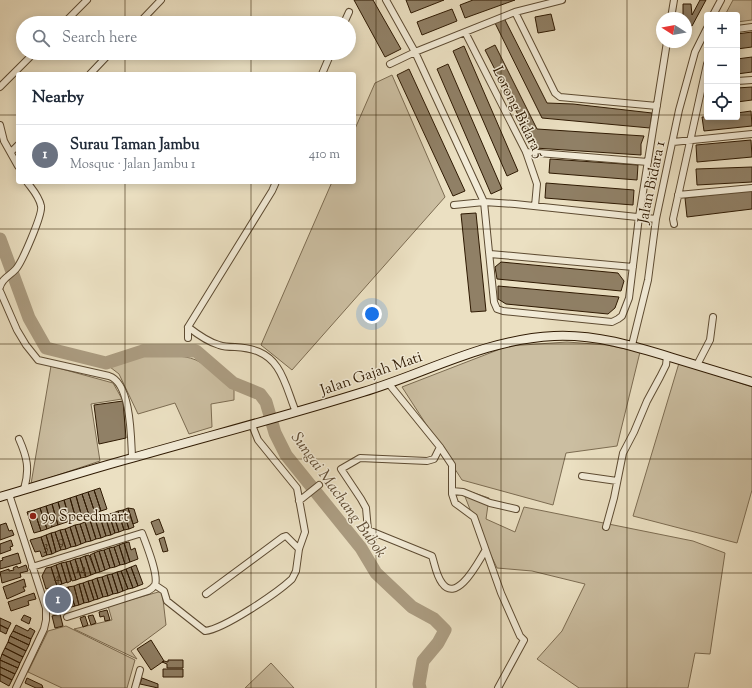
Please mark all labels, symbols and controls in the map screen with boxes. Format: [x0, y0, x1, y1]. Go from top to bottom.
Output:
north arrow [656, 12, 692, 48]
map controls [704, 12, 740, 120]
button: + [704, 12, 740, 48]
search box [16, 16, 356, 60]
icon: search [30, 27, 52, 49]
text: Search here [62, 28, 137, 49]
button: − [704, 48, 740, 84]
street label: Lorong Bidara 5 [486, 63, 549, 162]
button: locate [704, 84, 740, 120]
text: Nearby [32, 86, 84, 110]
text: Surau Taman Jambu [70, 135, 200, 156]
street label: Jalan Bidara 1 [633, 139, 671, 227]
text: 1 [43, 146, 47, 164]
text: 410 m [309, 146, 340, 164]
text: Mosque · Jalan Jambu 1 [70, 156, 195, 174]
your location [362, 304, 382, 324]
street label: Jalan Gajah Mati [317, 347, 425, 402]
water label: Sungai Machang Bubok [285, 428, 391, 563]
place label: 99 Speedmart [41, 507, 128, 528]
marker: 99 Speedmart [28, 511, 38, 521]
house number: 9 [58, 533, 64, 551]
house number: 3 [43, 538, 49, 556]
house number: 14 [76, 561, 87, 579]
house number: 4 [54, 569, 61, 587]
pin: 1 [45, 585, 71, 615]

